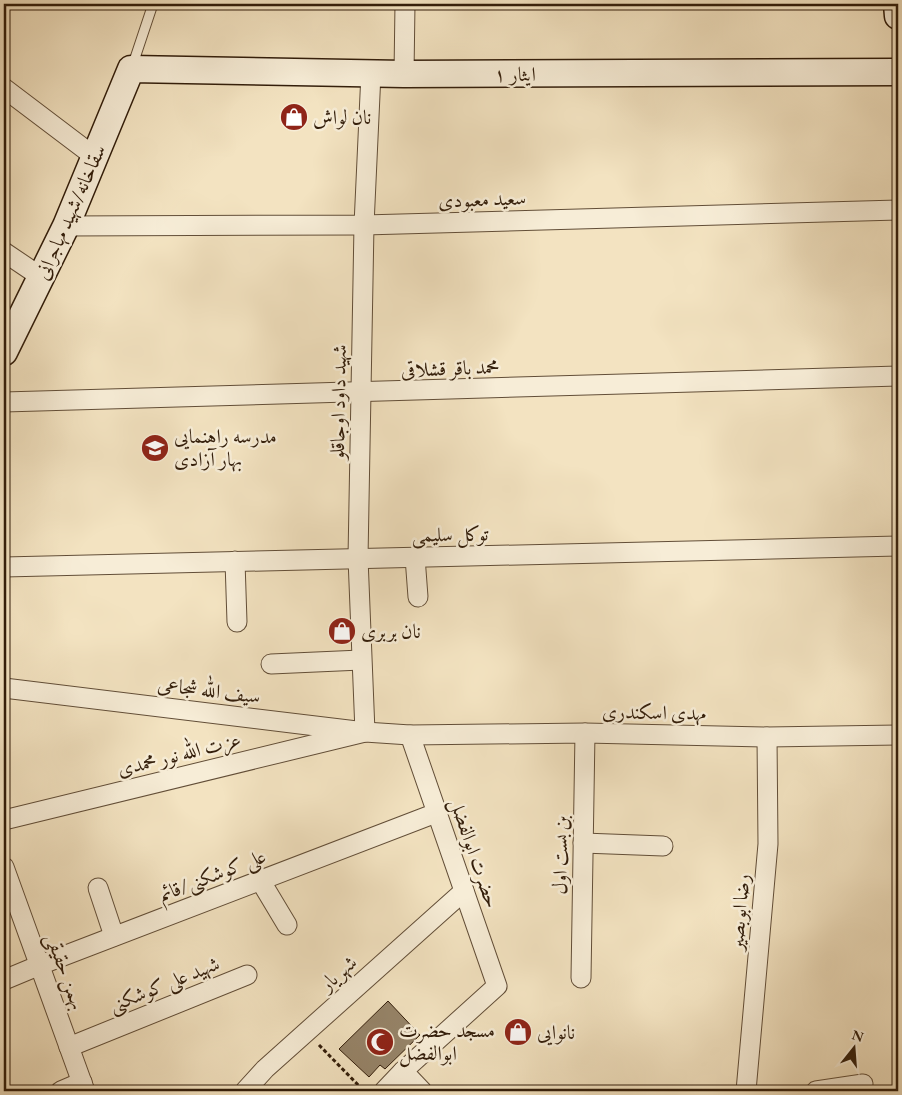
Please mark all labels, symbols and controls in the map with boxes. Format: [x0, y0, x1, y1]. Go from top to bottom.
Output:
street label: ایثار ۱ [494, 61, 536, 87]
shop icon: نان لواش [279, 102, 309, 132]
place label: نان لواش [313, 104, 372, 130]
street label: سقاخانه/شهید مهاجرانی [29, 140, 111, 284]
street label: سعید معبودی [438, 184, 526, 214]
street label: شهید داود اوجاقلو [324, 344, 352, 462]
street label: محمد باقر قشلاقی [400, 353, 500, 383]
place label: مدرسه راهنمایی بهار آزادی [174, 423, 277, 472]
school or university icon: مدرسه راهنمایی بهار آزادی [140, 433, 170, 463]
street label: توکل سلیمی [411, 520, 489, 549]
shop icon: نان بربری [327, 616, 357, 646]
place label: نان بربری [361, 618, 421, 644]
street label: سیف الله شجاعی [156, 669, 262, 709]
street label: مهدی اسکندری [602, 698, 707, 726]
street label: عزت الله نور محمدی [114, 724, 244, 783]
street label: حضرت ابوالفضل [442, 795, 506, 912]
street label: بن بست اول [546, 815, 574, 895]
street label: علی کوشکنی/قائم [155, 843, 271, 912]
street label: رضا ابوبصیر [723, 873, 755, 953]
street label: بهمن حقیقی [38, 929, 92, 1014]
street label: شهریار [312, 949, 362, 998]
street label: شهید علی کوشکنی [105, 950, 224, 1020]
place label: مسجد حضرت ابوالفضل [399, 1017, 495, 1068]
shop icon: نانوایی [503, 1017, 533, 1047]
place label: نانوایی [537, 1019, 575, 1046]
north arrow [830, 1022, 880, 1072]
text: N [850, 1025, 866, 1046]
mosque icon: مسجد حضرت ابوالفضل [365, 1027, 395, 1057]

